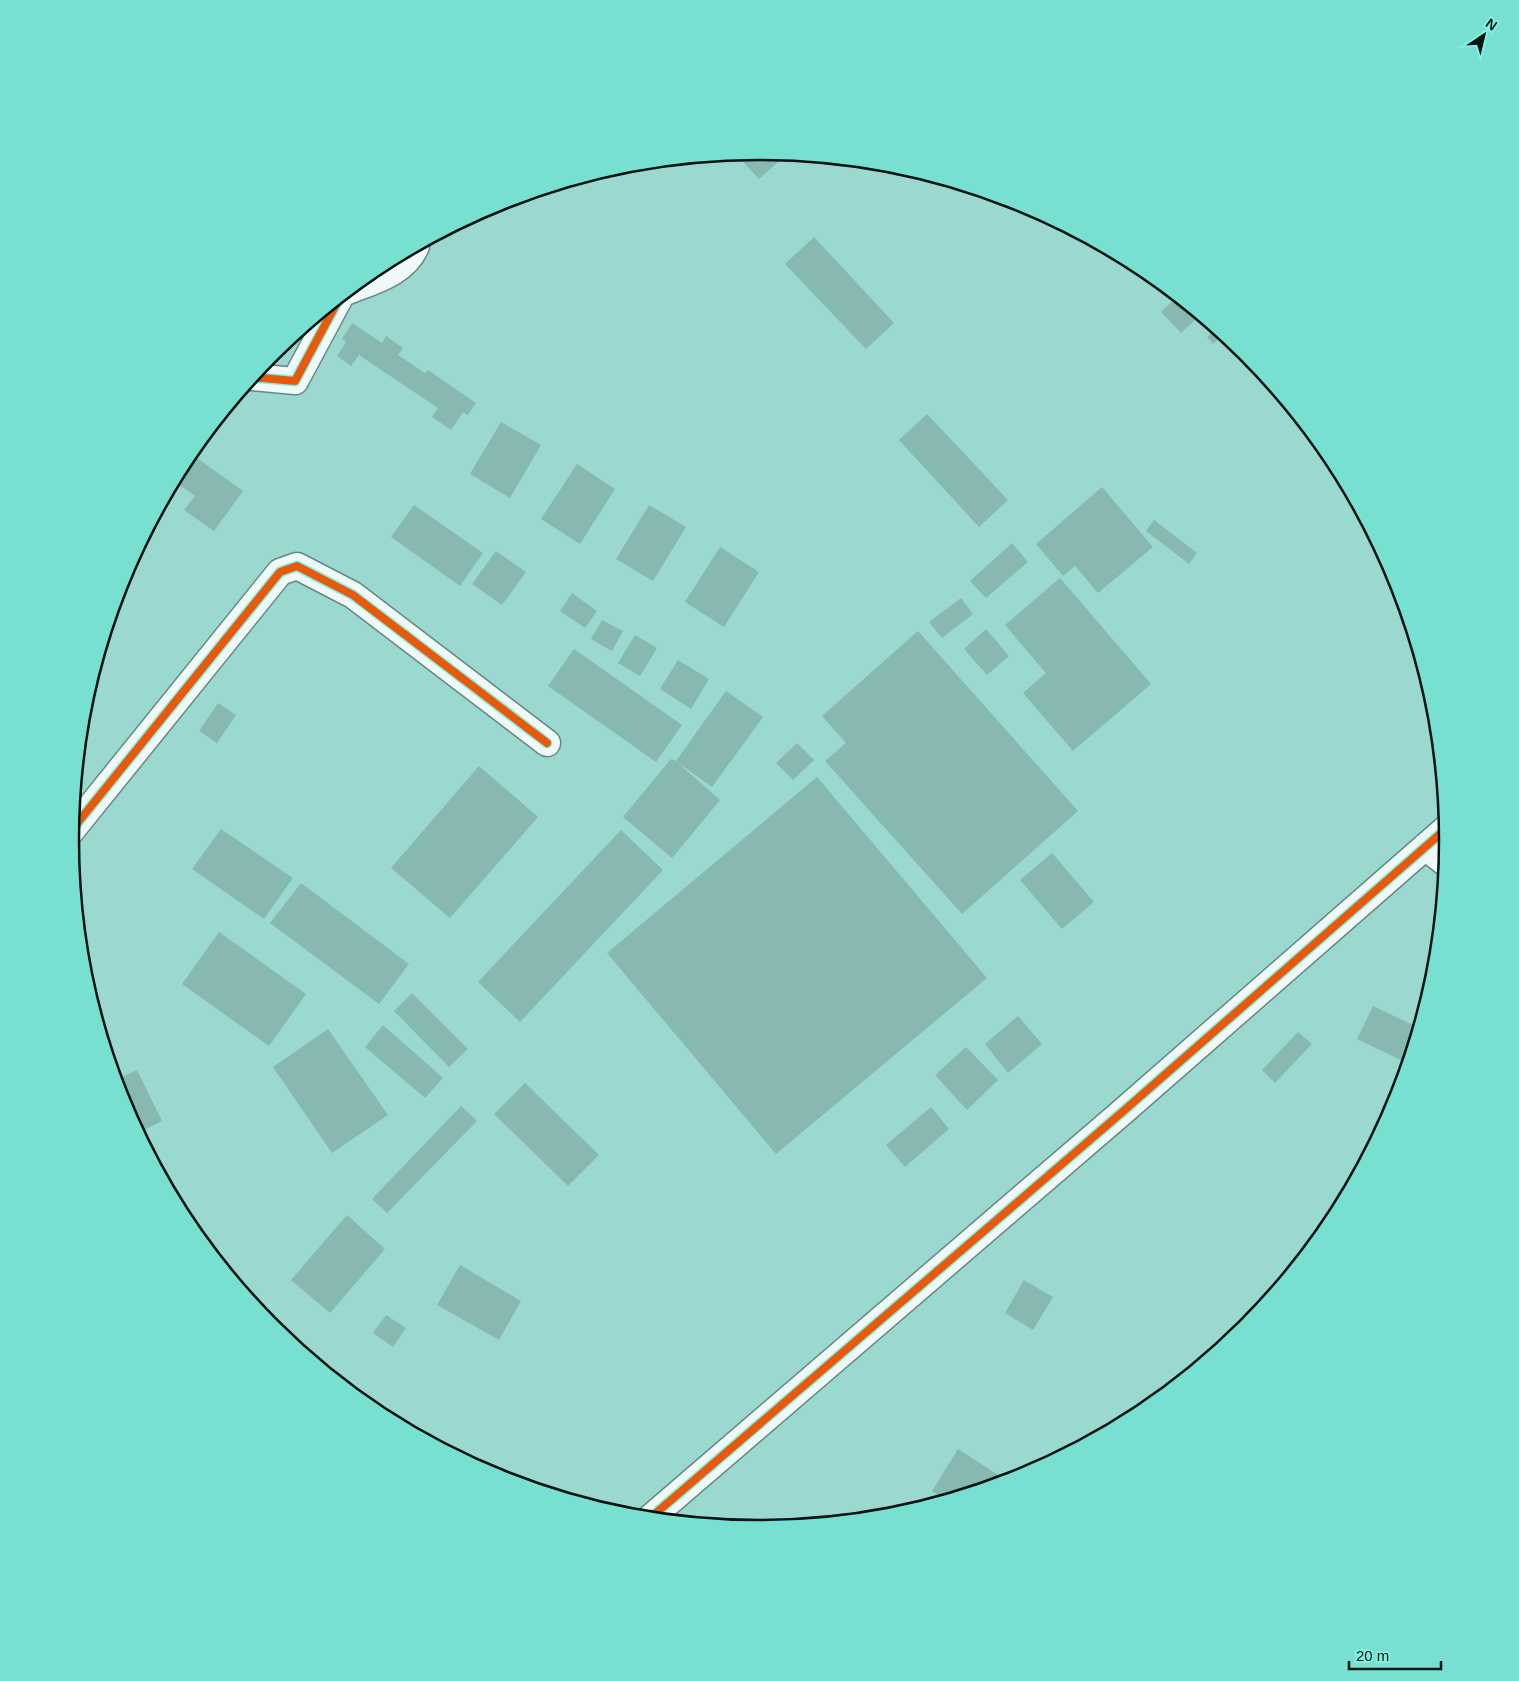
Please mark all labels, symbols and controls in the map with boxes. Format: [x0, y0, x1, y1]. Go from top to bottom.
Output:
north arrow [1459, 10, 1509, 60]
text: N [1483, 15, 1500, 34]
scale bar [1349, 1638, 1442, 1670]
text: 20 m [1356, 1647, 1389, 1664]

